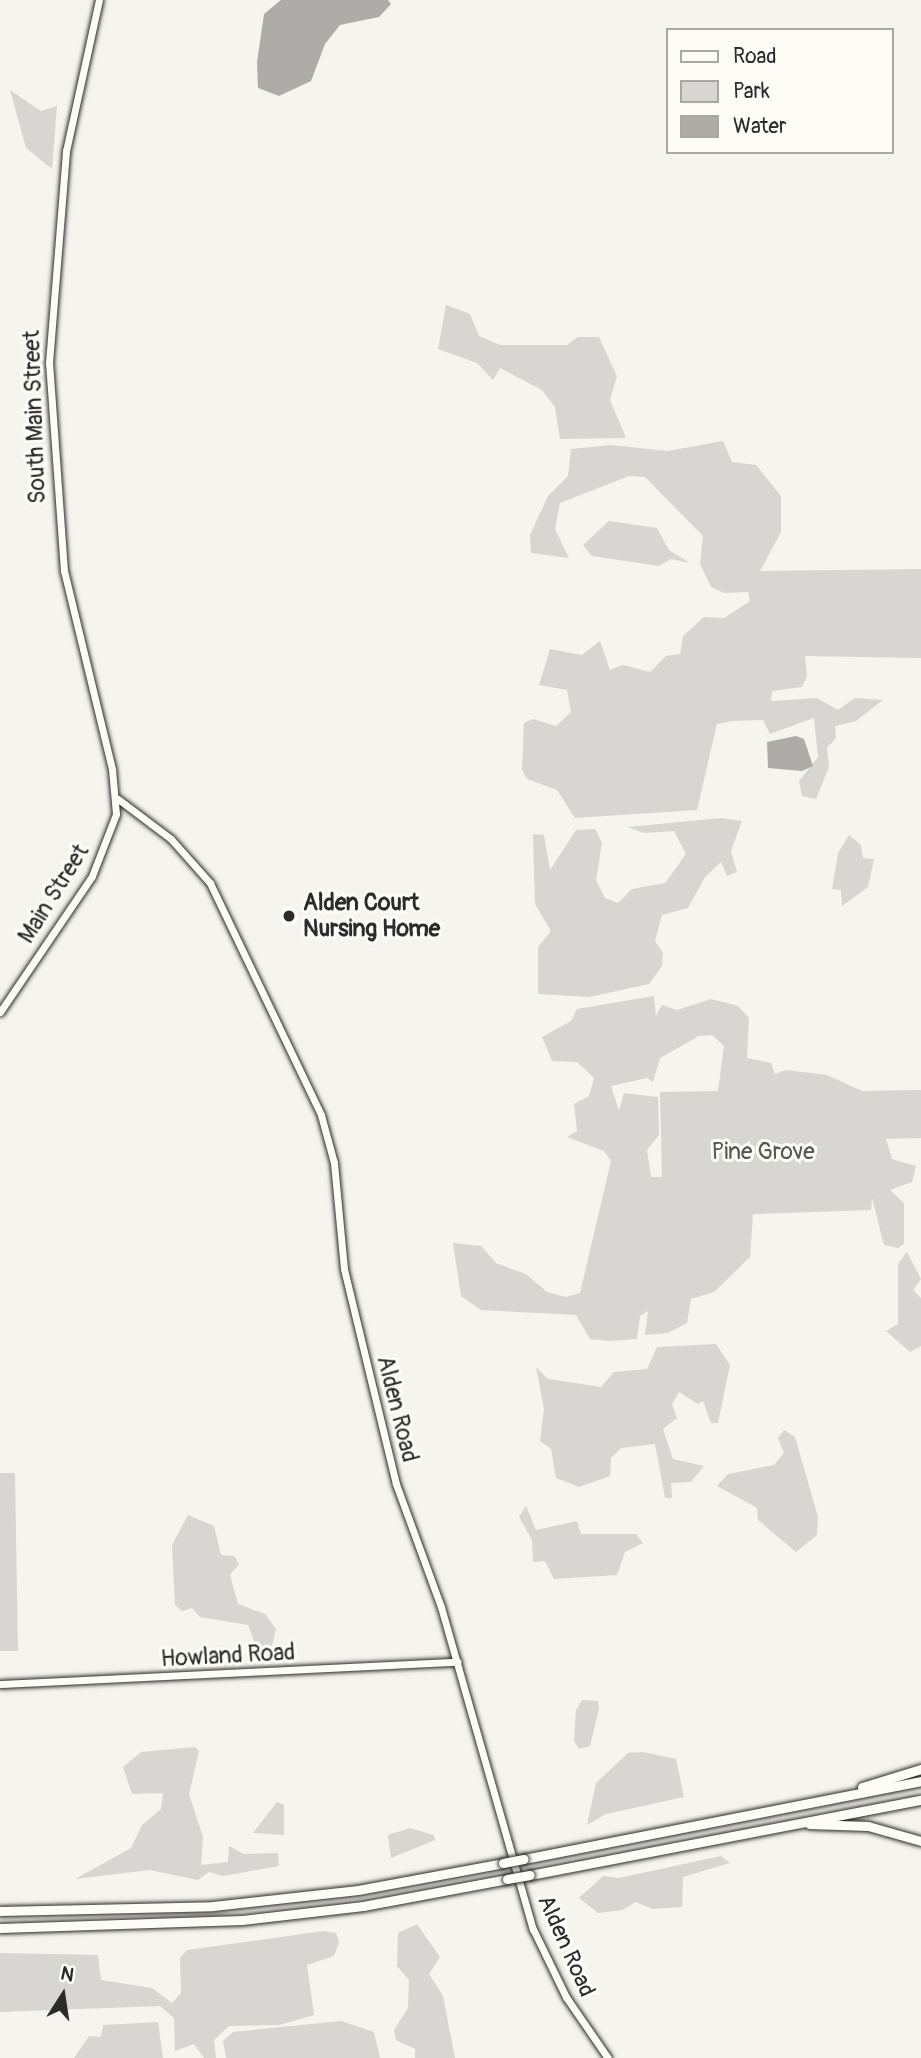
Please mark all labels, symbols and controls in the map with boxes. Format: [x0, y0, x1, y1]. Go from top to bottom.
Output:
legend [666, 28, 893, 154]
text: Road [733, 43, 777, 70]
text: Park [733, 78, 770, 105]
text: Water [733, 113, 786, 140]
street label: South Main Street [18, 330, 52, 504]
street label: Main Street [13, 839, 95, 949]
place label: Alden Court Nursing Home [303, 889, 440, 943]
marker: Alden Court Nursing Home [281, 908, 297, 924]
park label: Pine Grove [712, 1138, 814, 1166]
street label: Alden Road [370, 1353, 424, 1465]
street label: Howland Road [160, 1639, 296, 1673]
street label: Alden Road [531, 1891, 601, 2001]
north arrow [28, 1960, 98, 2030]
text: N [59, 1961, 76, 1988]

